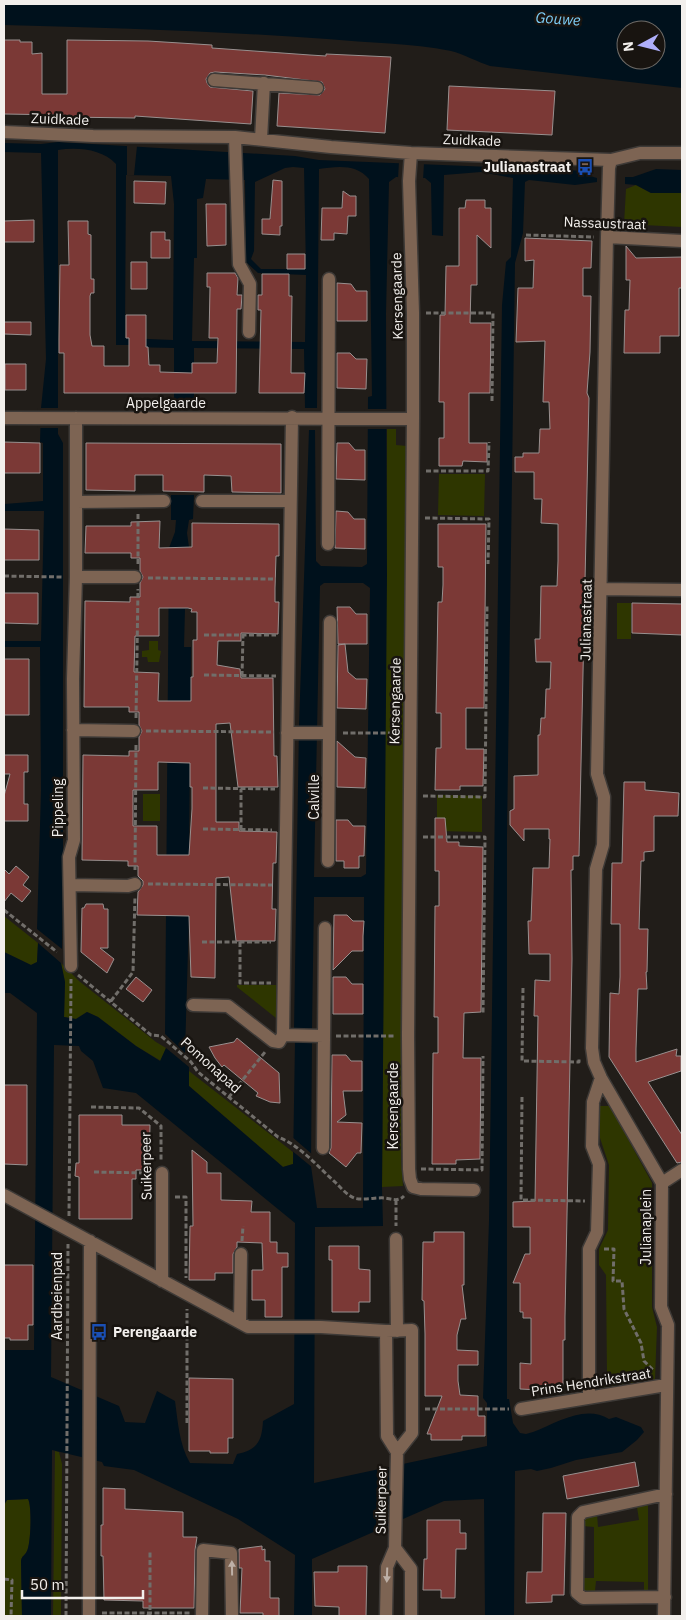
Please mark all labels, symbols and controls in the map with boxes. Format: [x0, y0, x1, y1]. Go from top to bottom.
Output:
water label: Gouwe [535, 7, 582, 30]
north arrow [616, 20, 666, 70]
text: N [619, 40, 638, 53]
street label: Zuidkade [31, 109, 90, 129]
street label: Zuidkade [443, 130, 502, 150]
bus stop icon: Julianastraat [575, 157, 595, 177]
place label: Julianastraat [483, 158, 571, 176]
street label: Nassaustraat [563, 213, 647, 233]
street label: Kersengaarde [387, 252, 407, 340]
street label: Appelgaarde [126, 394, 206, 412]
street label: Julianastraat [576, 579, 596, 661]
street label: Kersengaarde [385, 657, 405, 745]
street label: Calville [305, 774, 323, 820]
street label: Pippeling [49, 778, 67, 837]
street label: Pomonapad [177, 1033, 245, 1097]
street label: Kersengaarde [384, 1062, 402, 1149]
street label: Suikerpeer [136, 1132, 156, 1200]
street label: Julianaplein [637, 1189, 655, 1265]
street label: Aardbeienpad [48, 1252, 66, 1340]
bus stop icon: Perengaarde [89, 1322, 109, 1342]
place label: Perengaarde [113, 1323, 197, 1341]
street label: Prins Hendrikstraat [530, 1364, 652, 1400]
street label: Suikerpeer [371, 1466, 391, 1534]
one-way arrow [227, 1559, 235, 1575]
one-way arrow [383, 1567, 391, 1583]
scale bar [22, 1568, 144, 1600]
text: 50 m [30, 1575, 65, 1594]

